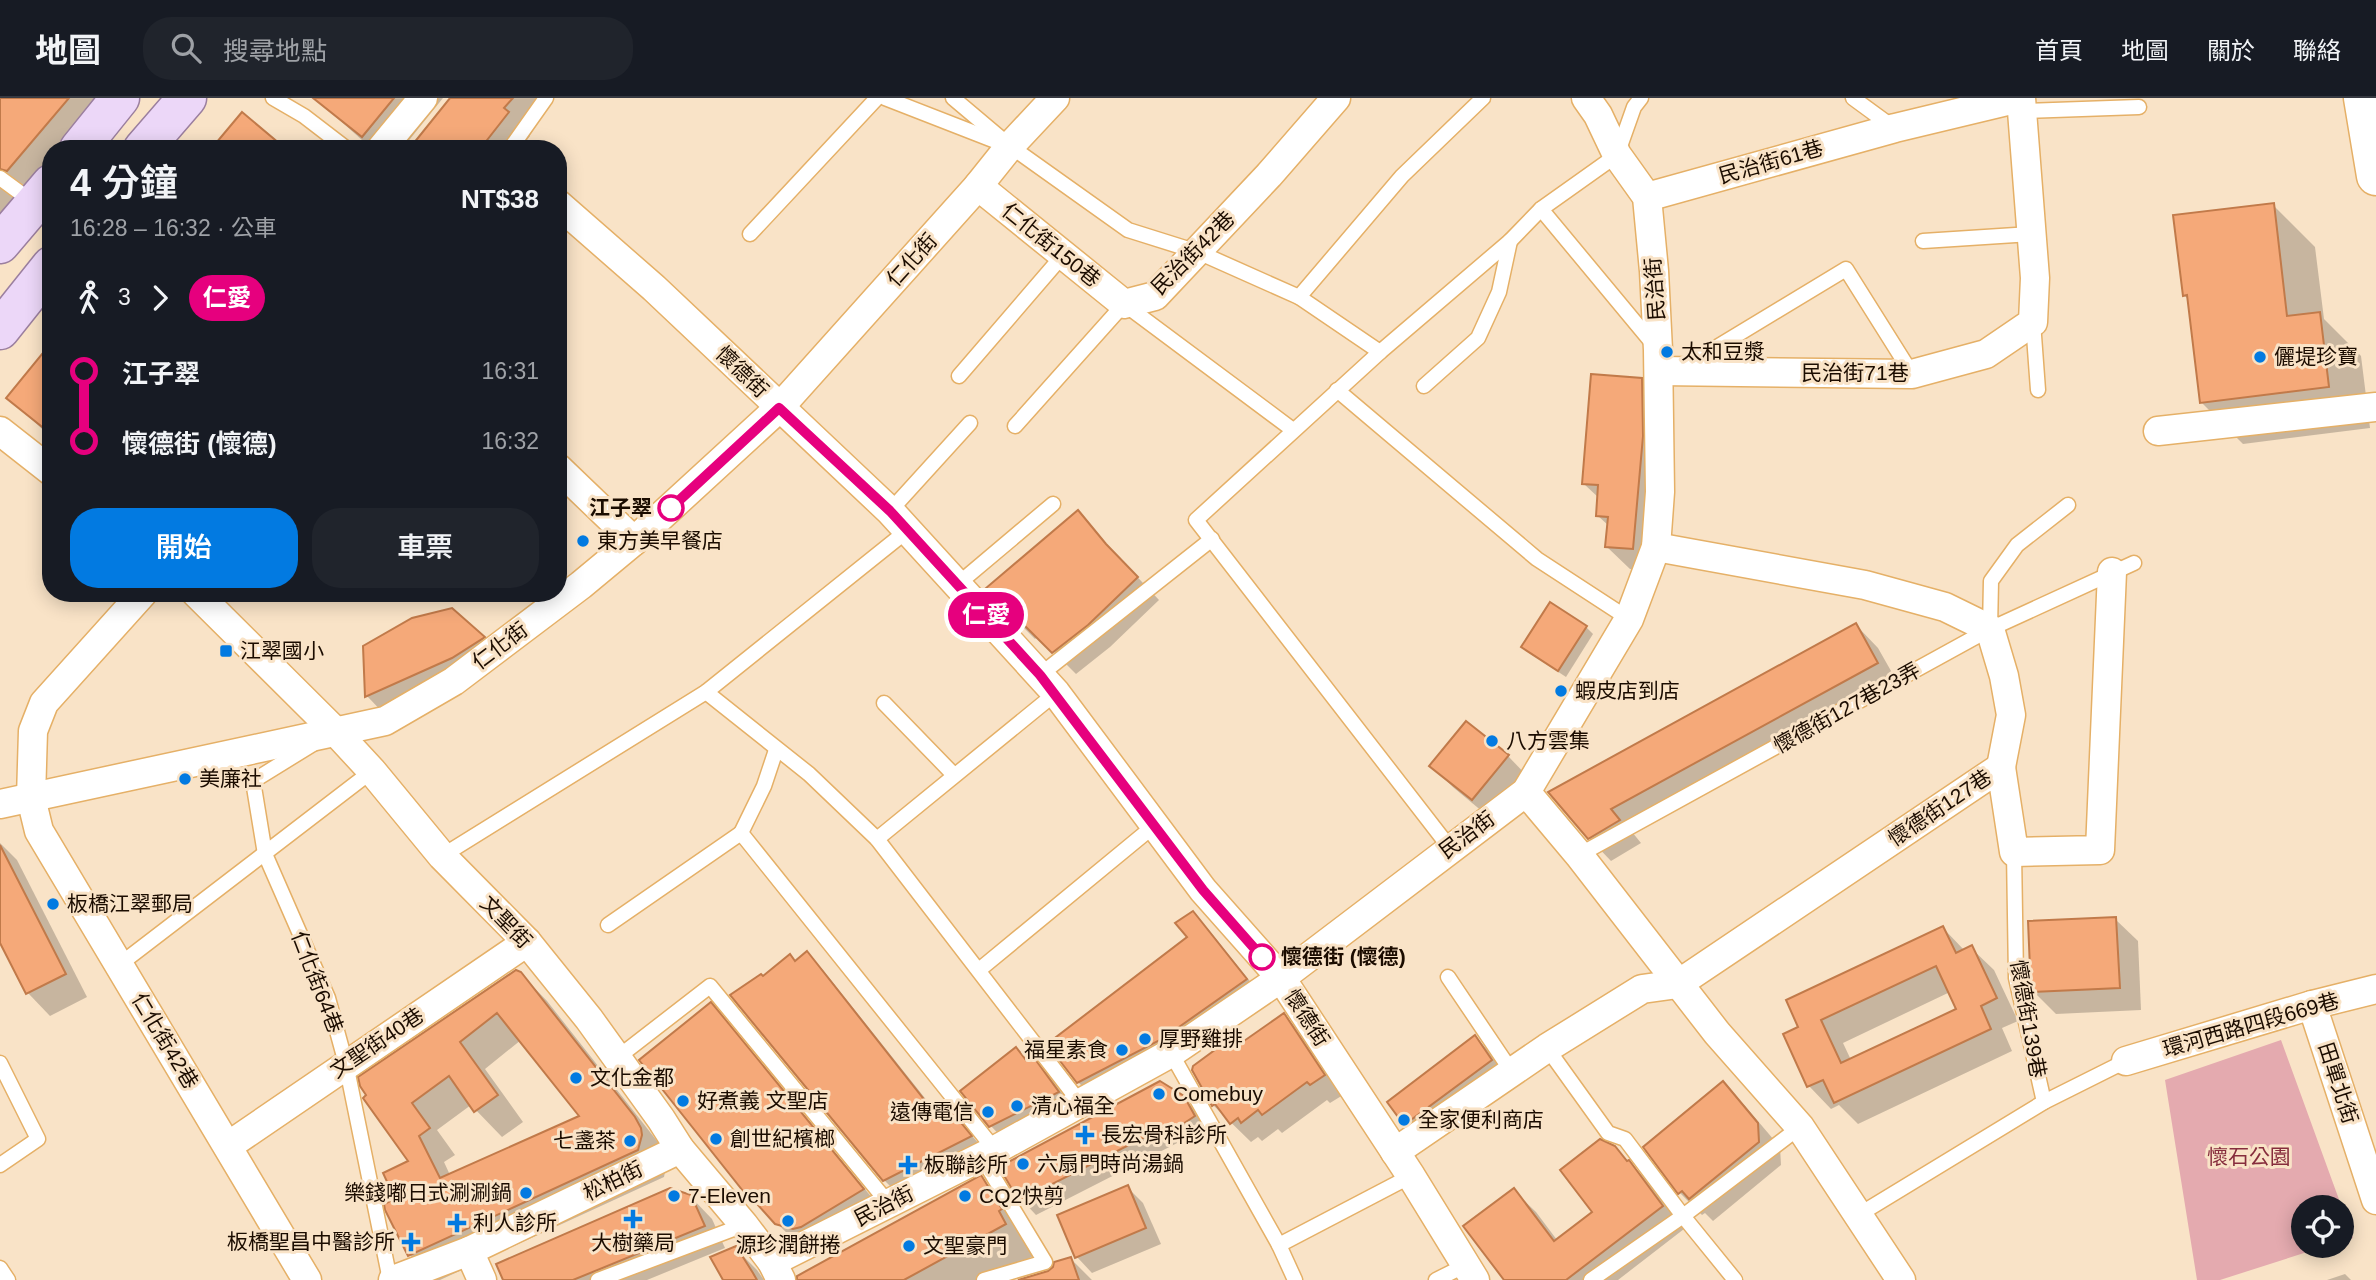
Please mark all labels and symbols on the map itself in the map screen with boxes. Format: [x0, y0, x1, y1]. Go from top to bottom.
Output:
street label: 民治街61巷 [1716, 136, 1826, 187]
street label: 仁化街150巷 [998, 198, 1105, 291]
street label: 民治街42巷 [1147, 207, 1239, 299]
street label: 仁化街 [882, 229, 941, 291]
street label: 民治街 [1641, 257, 1668, 321]
place label: 太和豆漿 [1681, 340, 1765, 363]
street label: 懷德街 [712, 341, 773, 402]
marker: 太和豆漿 [1659, 344, 1675, 360]
place label: 儷堤珍寶 [2274, 345, 2358, 368]
marker: 儷堤珍寶 [2252, 349, 2268, 365]
street label: 民治街71巷 [1801, 361, 1909, 384]
marker: 江子翠 [658, 495, 684, 521]
place label: 江子翠 [589, 496, 652, 519]
place label: 東方美早餐店 [597, 529, 723, 552]
marker: 東方美早餐店 [575, 533, 591, 549]
line badge: 仁愛 [954, 592, 1018, 638]
street label: 仁化街 [468, 617, 532, 674]
place label: 江翠國小 [240, 639, 324, 662]
marker: 江翠國小 [218, 643, 234, 659]
street label: 懷德街127巷23弄 [1770, 658, 1924, 757]
place label: 蝦皮店到店 [1575, 679, 1680, 702]
marker: 蝦皮店到店 [1553, 683, 1569, 699]
place label: 八方雲集 [1506, 729, 1590, 752]
marker: 八方雲集 [1484, 733, 1500, 749]
street label: 懷德街127巷 [1884, 765, 1995, 850]
place label: 美廉社 [199, 767, 262, 790]
marker: 美廉社 [177, 771, 193, 787]
street label: 民治街 [1435, 806, 1499, 863]
street label: 文聖街 [476, 891, 537, 952]
place label: 板橋江翠郵局 [67, 892, 193, 915]
marker: 板橋江翠郵局 [45, 896, 61, 912]
street label: 仁化街64巷 [287, 928, 347, 1036]
marker: 懷德街 (懷德) [1249, 944, 1275, 970]
place label: 懷德街 (懷德) [1281, 945, 1406, 968]
street label: 懷德街139巷 [2007, 958, 2050, 1080]
street label: 懷德街 [1281, 985, 1334, 1050]
street label: 環河西路四段669巷 [2160, 988, 2342, 1061]
street label: 仁化街42巷 [128, 989, 203, 1093]
street label: 文聖街40巷 [326, 1003, 428, 1082]
place label: 厚野雞排 [1159, 1027, 1243, 1050]
marker: 厚野雞排 [1137, 1031, 1153, 1047]
place label: 福星素食 [1024, 1038, 1108, 1061]
street label: 田單北街 [2315, 1039, 2362, 1126]
marker: 福星素食 [1114, 1042, 1130, 1058]
place label: 文化金都 [590, 1066, 674, 1089]
marker: 文化金都 [568, 1070, 584, 1086]
place label: Comebuy [1173, 1082, 1263, 1105]
marker: Comebuy [1151, 1086, 1167, 1102]
place label: 好煮義 文聖店 [697, 1089, 829, 1112]
marker: 好煮義 文聖店 [675, 1093, 691, 1109]
place label: 清心福全 [1031, 1094, 1115, 1117]
marker: 清心福全 [1009, 1098, 1025, 1114]
place label: 遠傳電信 [890, 1100, 974, 1123]
marker: 遠傳電信 [980, 1104, 996, 1120]
place label: 全家便利商店 [1418, 1108, 1544, 1131]
marker: 全家便利商店 [1396, 1112, 1412, 1128]
place label: 長宏骨科診所 [1101, 1123, 1227, 1146]
marker: 長宏骨科診所 [1075, 1125, 1095, 1145]
place label: 創世紀檳榔 [730, 1127, 835, 1150]
place label: 七盞茶 [553, 1129, 616, 1152]
marker: 創世紀檳榔 [708, 1131, 724, 1147]
marker: 七盞茶 [622, 1133, 638, 1149]
park label: 懷石公園 [2207, 1145, 2291, 1168]
place label: 六扇門時尚湯鍋 [1037, 1152, 1184, 1175]
place label: 板聯診所 [924, 1153, 1008, 1176]
marker: 板聯診所 [898, 1155, 918, 1175]
street label: 松柏街 [579, 1156, 646, 1205]
marker: 六扇門時尚湯鍋 [1015, 1156, 1031, 1172]
place label: 樂錢嘟日式涮涮鍋 [344, 1181, 512, 1204]
street label: 民治街 [850, 1181, 917, 1230]
place label: 7-Eleven [688, 1184, 771, 1207]
place label: CQ2快剪 [979, 1184, 1064, 1207]
marker: 樂錢嘟日式涮涮鍋 [518, 1185, 534, 1201]
marker: 7-Eleven [666, 1188, 682, 1204]
marker: CQ2快剪 [957, 1188, 973, 1204]
place label: 利人診所 [473, 1211, 557, 1234]
marker: 大樹藥局 [625, 1211, 641, 1227]
marker: 利人診所 [447, 1213, 467, 1233]
marker: 源珍潤餅捲 [780, 1213, 796, 1229]
place label: 板橋聖昌中醫診所 [227, 1230, 395, 1253]
place label: 大樹藥局 [591, 1231, 675, 1254]
marker: 板橋聖昌中醫診所 [401, 1232, 421, 1252]
place label: 源珍潤餅捲 [736, 1233, 841, 1256]
place label: 文聖豪門 [923, 1234, 1007, 1257]
marker: 文聖豪門 [901, 1238, 917, 1254]

